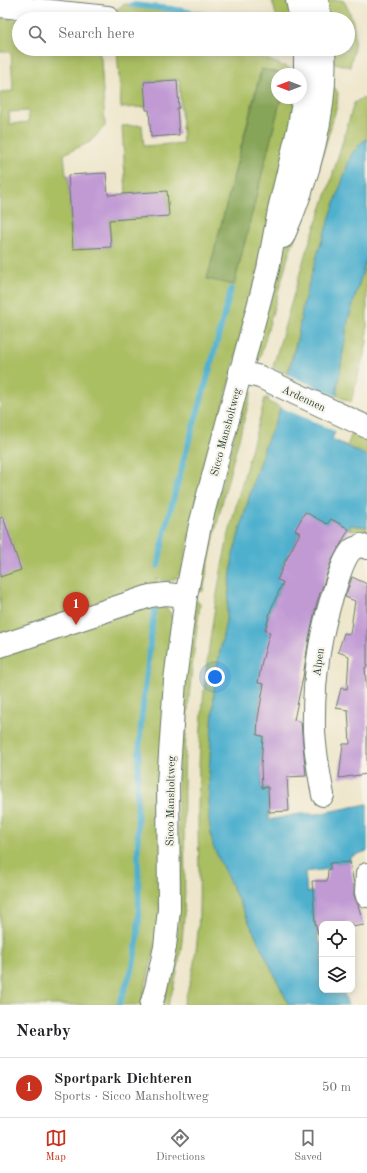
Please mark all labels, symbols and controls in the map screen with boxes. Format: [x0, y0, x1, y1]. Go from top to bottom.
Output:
search box [12, 12, 355, 56]
icon: search [26, 23, 48, 45]
text: Search here [58, 27, 135, 42]
north arrow [271, 68, 307, 104]
street label: Ardennen [280, 385, 327, 414]
street label: Sicco Mansholtweg [209, 387, 243, 478]
pin: 1 [63, 592, 89, 625]
street label: Alpen [312, 647, 327, 677]
your location [205, 667, 225, 687]
street label: Sicco Mansholtweg [165, 756, 178, 846]
map controls [319, 921, 355, 993]
button: locate [319, 921, 355, 957]
button: layers [319, 957, 355, 993]
text: Nearby [16, 1023, 71, 1040]
text: Sportpark Dichteren [54, 1072, 192, 1087]
text: 1 [25, 1081, 33, 1094]
text: 50 m [322, 1081, 351, 1094]
text: Sports · Sicco Mansholtweg [54, 1090, 209, 1103]
tab: Map [45, 1127, 67, 1165]
tab: Directions [156, 1127, 205, 1165]
tab: Saved [294, 1127, 322, 1165]

